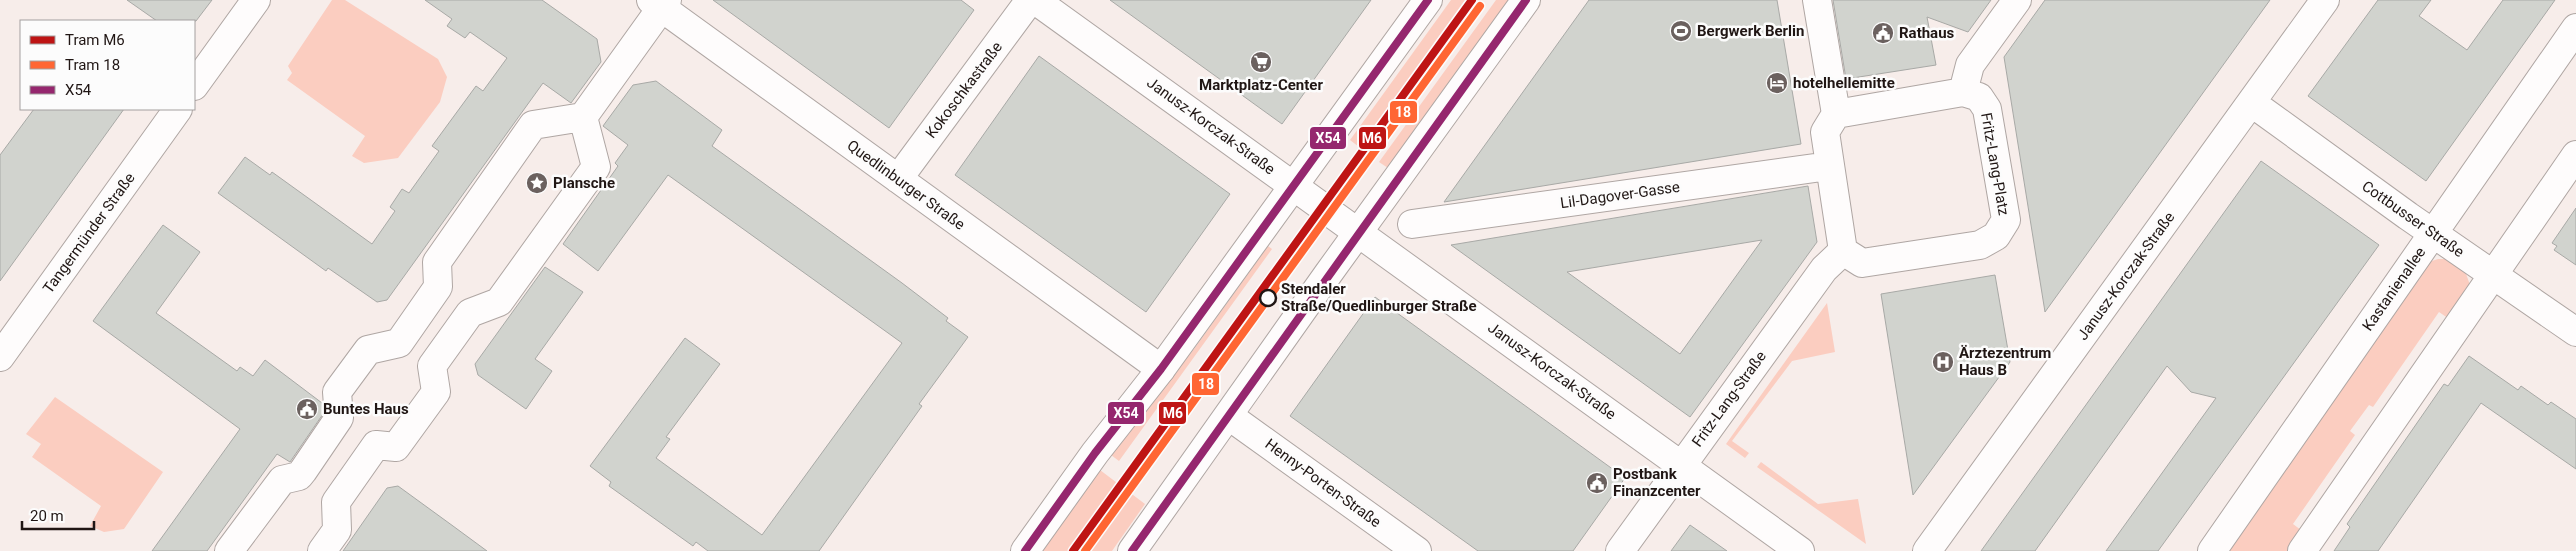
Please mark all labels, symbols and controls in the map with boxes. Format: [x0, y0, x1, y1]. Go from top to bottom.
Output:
sports icon: Bergwerk Berlin [1669, 19, 1693, 43]
legend [20, 20, 195, 110]
public building icon: Rathaus [1871, 21, 1895, 45]
place label: Bergwerk Berlin [1697, 22, 1804, 40]
place label: Rathaus [1899, 24, 1955, 42]
text: Tram M6 [65, 31, 125, 49]
street label: Kokoschkastraße [922, 38, 1006, 142]
supermarket icon: Marktplatz-Center [1249, 50, 1273, 74]
text: Tram 18 [65, 56, 120, 74]
hotel icon: hotelhellemitte [1765, 71, 1789, 95]
street label: Janusz-Korczak-Straße [1143, 73, 1279, 179]
place label: hotelhellemitte [1793, 74, 1895, 92]
place label: Marktplatz-Center [1199, 76, 1323, 94]
text: X54 [65, 81, 92, 99]
line badge: 18 [1389, 100, 1418, 124]
text: 18 [1395, 104, 1411, 120]
street label: Fritz-Lang-Platz [1977, 111, 2013, 217]
line badge: X54 [1309, 126, 1347, 150]
line badge: M6 [1358, 126, 1387, 150]
text: X54 [1316, 130, 1340, 146]
text: M6 [1362, 130, 1382, 146]
street label: Quedlinburger Straße [844, 136, 968, 234]
street label: Tangermünder Straße [39, 169, 139, 297]
place icon: Plansche [525, 171, 549, 195]
place label: Plansche [553, 174, 615, 192]
street label: Cottbusser Straße [2358, 177, 2468, 261]
street label: Lil-Dagover-Gasse [1559, 178, 1681, 212]
street label: Janusz-Korczak-Straße [2073, 208, 2179, 344]
street label: Kastanienallee [2359, 244, 2429, 334]
place label: Stendaler Straße/Quedlinburger Straße [1281, 280, 1477, 315]
marker: Stendaler Straße/Quedlinburger Straße [1259, 289, 1277, 307]
street label: Janusz-Korczak-Straße [1484, 318, 1620, 424]
place label: Ärztezentrum Haus B [1959, 344, 2051, 379]
street label: Fritz-Lang-Straße [1688, 348, 1770, 450]
hospital icon: Ärztezentrum Haus B [1931, 350, 1955, 374]
line badge: 18 [1191, 372, 1220, 396]
text: 18 [1198, 376, 1214, 392]
public building icon: Buntes Haus [295, 397, 319, 421]
place label: Buntes Haus [323, 400, 409, 418]
line badge: X54 [1107, 401, 1145, 425]
line badge: M6 [1158, 401, 1187, 425]
text: X54 [1114, 405, 1138, 421]
text: M6 [1163, 405, 1183, 421]
street label: Henny-Porten-Straße [1262, 435, 1384, 531]
place label: Postbank Finanzcenter [1613, 465, 1701, 500]
public building icon: Postbank Finanzcenter [1585, 471, 1609, 495]
scale bar [22, 498, 95, 530]
text: 20 m [30, 507, 64, 525]

